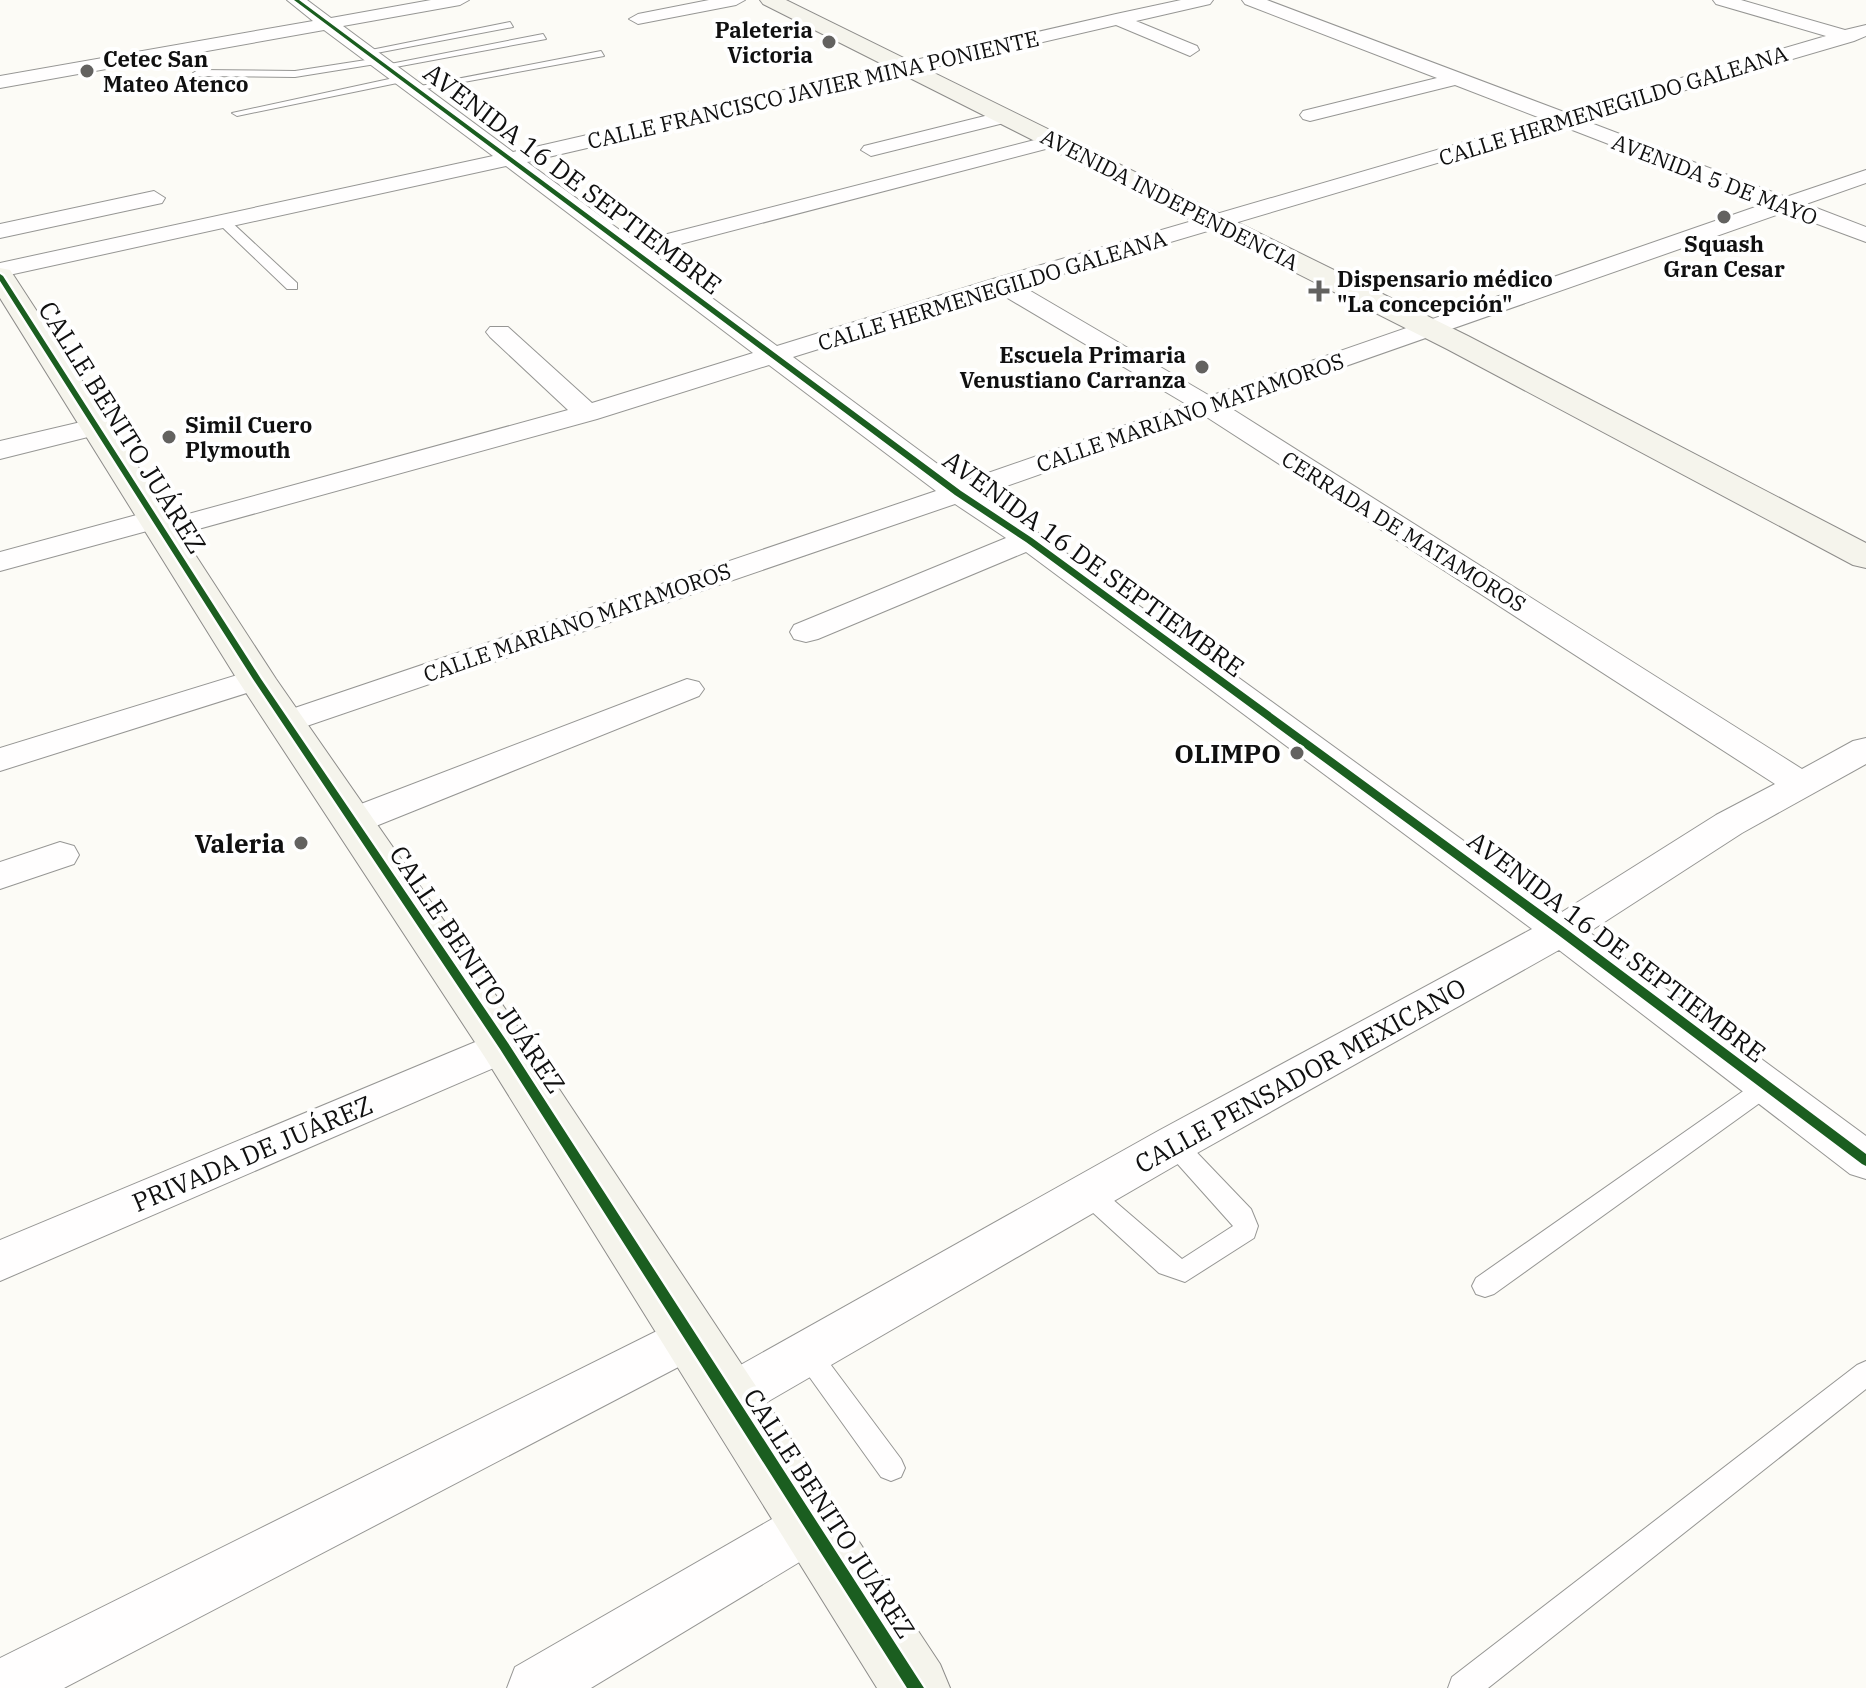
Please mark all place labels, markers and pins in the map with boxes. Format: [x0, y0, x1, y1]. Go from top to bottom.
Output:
place label: Paleteria Victoria [715, 15, 813, 69]
marker: Paleteria Victoria [820, 33, 838, 51]
place label: Cetec San Mateo Atenco [103, 44, 249, 98]
marker: Cetec San Mateo Atenco [78, 62, 96, 80]
marker: Squash Gran Cesar [1715, 208, 1733, 226]
place label: Squash Gran Cesar [1663, 229, 1785, 283]
place label: Dispensario médico "La concepción" [1337, 264, 1553, 318]
marker: Dispensario médico "La concepción" [1308, 280, 1330, 302]
place label: Escuela Primaria Venustiano Carranza [960, 340, 1186, 394]
marker: Escuela Primaria Venustiano Carranza [1193, 358, 1211, 376]
place label: Simil Cuero Plymouth [185, 410, 312, 464]
marker: Simil Cuero Plymouth [160, 428, 178, 446]
place label: OLIMPO [1174, 736, 1281, 770]
marker: OLIMPO [1288, 744, 1306, 762]
place label: Valeria [194, 826, 285, 860]
marker: Valeria [292, 834, 310, 852]

